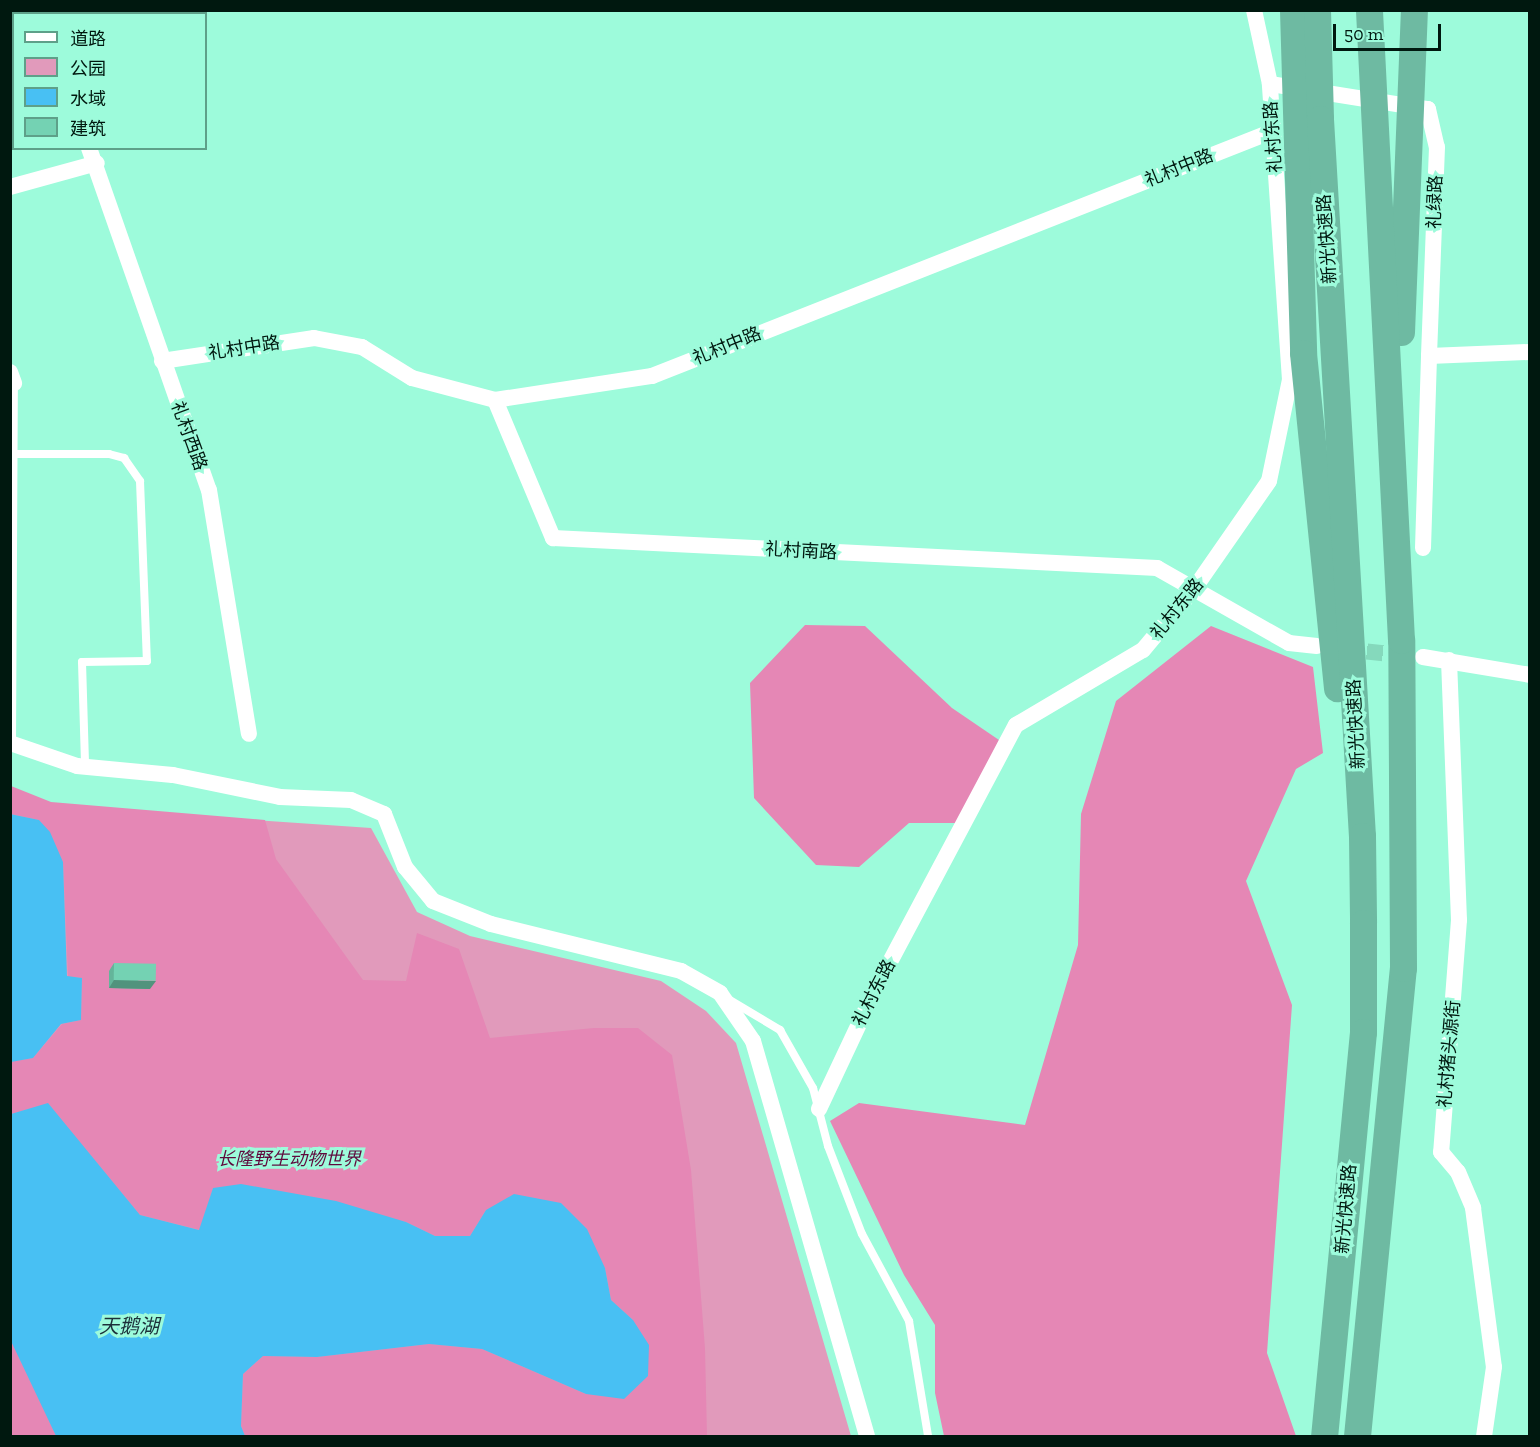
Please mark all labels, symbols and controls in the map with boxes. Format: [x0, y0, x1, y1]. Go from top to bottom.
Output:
legend [12, 12, 207, 150]
scale bar [1336, 12, 1444, 50]
text: 50 m [1344, 23, 1383, 45]
text: 道路 [70, 28, 106, 50]
text: 公园 [70, 58, 106, 80]
text: 水域 [70, 88, 106, 110]
street label: 礼村东路 [1260, 100, 1286, 174]
text: 建筑 [70, 118, 106, 140]
street label: 礼村中路 [1142, 145, 1216, 191]
street label: 礼绿路 [1423, 175, 1447, 229]
street label: 新光快速路 [1313, 193, 1341, 285]
street label: 礼村中路 [690, 323, 764, 369]
street label: 礼村中路 [207, 332, 281, 364]
street label: 礼村西路 [167, 398, 211, 474]
street label: 礼村南路 [764, 538, 838, 564]
street label: 礼村东路 [1146, 574, 1208, 644]
street label: 新光快速路 [1343, 678, 1369, 770]
street label: 礼村东路 [848, 956, 900, 1030]
street label: 礼村猪头源街 [1434, 999, 1464, 1109]
park label: 长隆野生动物世界 [217, 1148, 361, 1170]
street label: 新光快速路 [1331, 1163, 1361, 1255]
water label: 天鹅湖 [99, 1314, 159, 1338]

